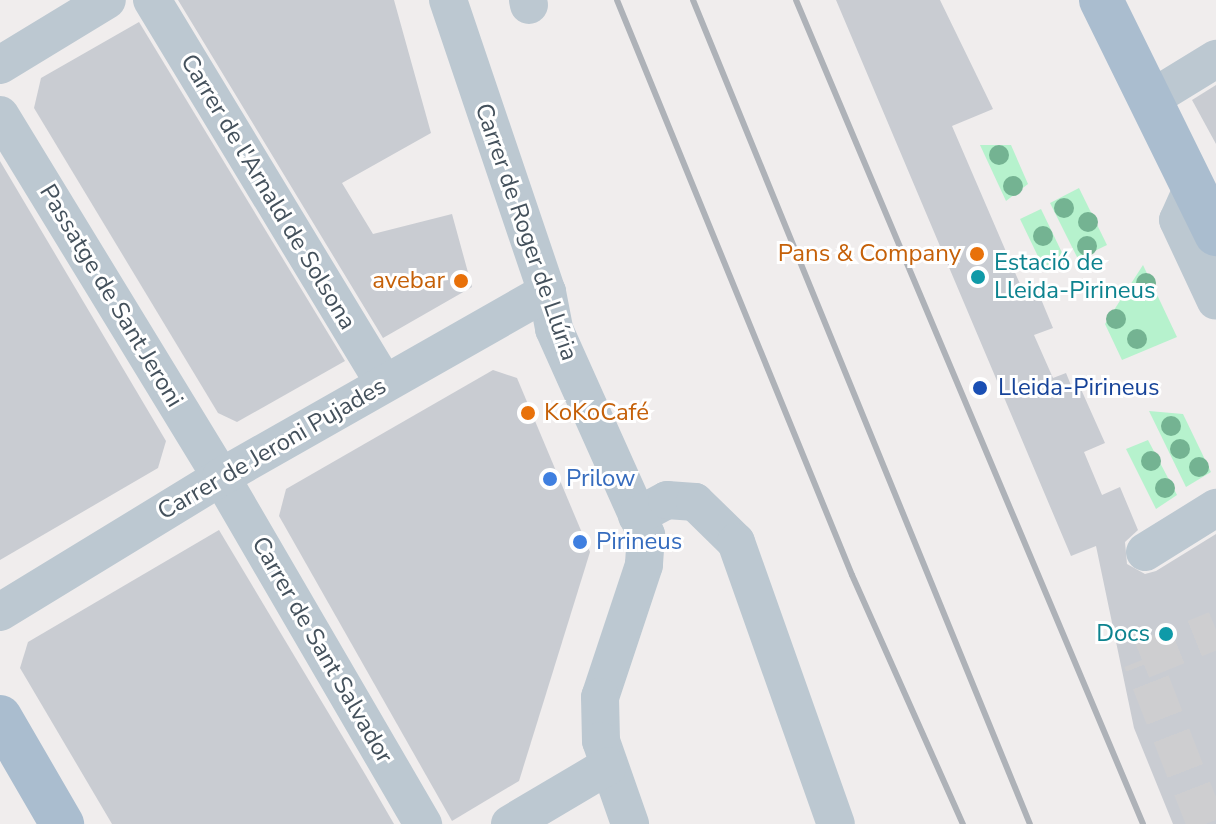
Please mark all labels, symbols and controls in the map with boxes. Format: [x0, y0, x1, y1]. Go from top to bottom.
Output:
street label: Carrer de l'Arnald de Solsona [174, 49, 362, 335]
street label: Carrer de Roger de Llúria [468, 100, 584, 364]
street label: Passatge de Sant Jeroni [33, 179, 189, 413]
place label: Pans & Company [778, 240, 961, 268]
marker: Pans & Company [968, 245, 986, 263]
place label: Estació de Lleida-Pirineus [994, 249, 1156, 305]
place label: avebar [372, 267, 445, 295]
marker: Estació de Lleida-Pirineus [969, 268, 987, 286]
marker: avebar [452, 272, 470, 290]
street label: Carrer de Jeroni Pujades [153, 372, 391, 526]
place label: Lleida-Pirineus [998, 374, 1160, 402]
marker: Lleida-Pirineus [969, 377, 991, 399]
place label: KoKoCafé [544, 399, 649, 427]
marker: KoKoCafé [519, 404, 537, 422]
place label: Prilow [566, 465, 635, 493]
marker: Prilow [541, 470, 559, 488]
place label: Pirineus [596, 528, 682, 556]
street label: Carrer de Sant Salvador [245, 532, 399, 768]
marker: Pirineus [571, 533, 589, 551]
place label: Docs [1096, 620, 1150, 648]
marker: Docs [1157, 625, 1175, 643]

